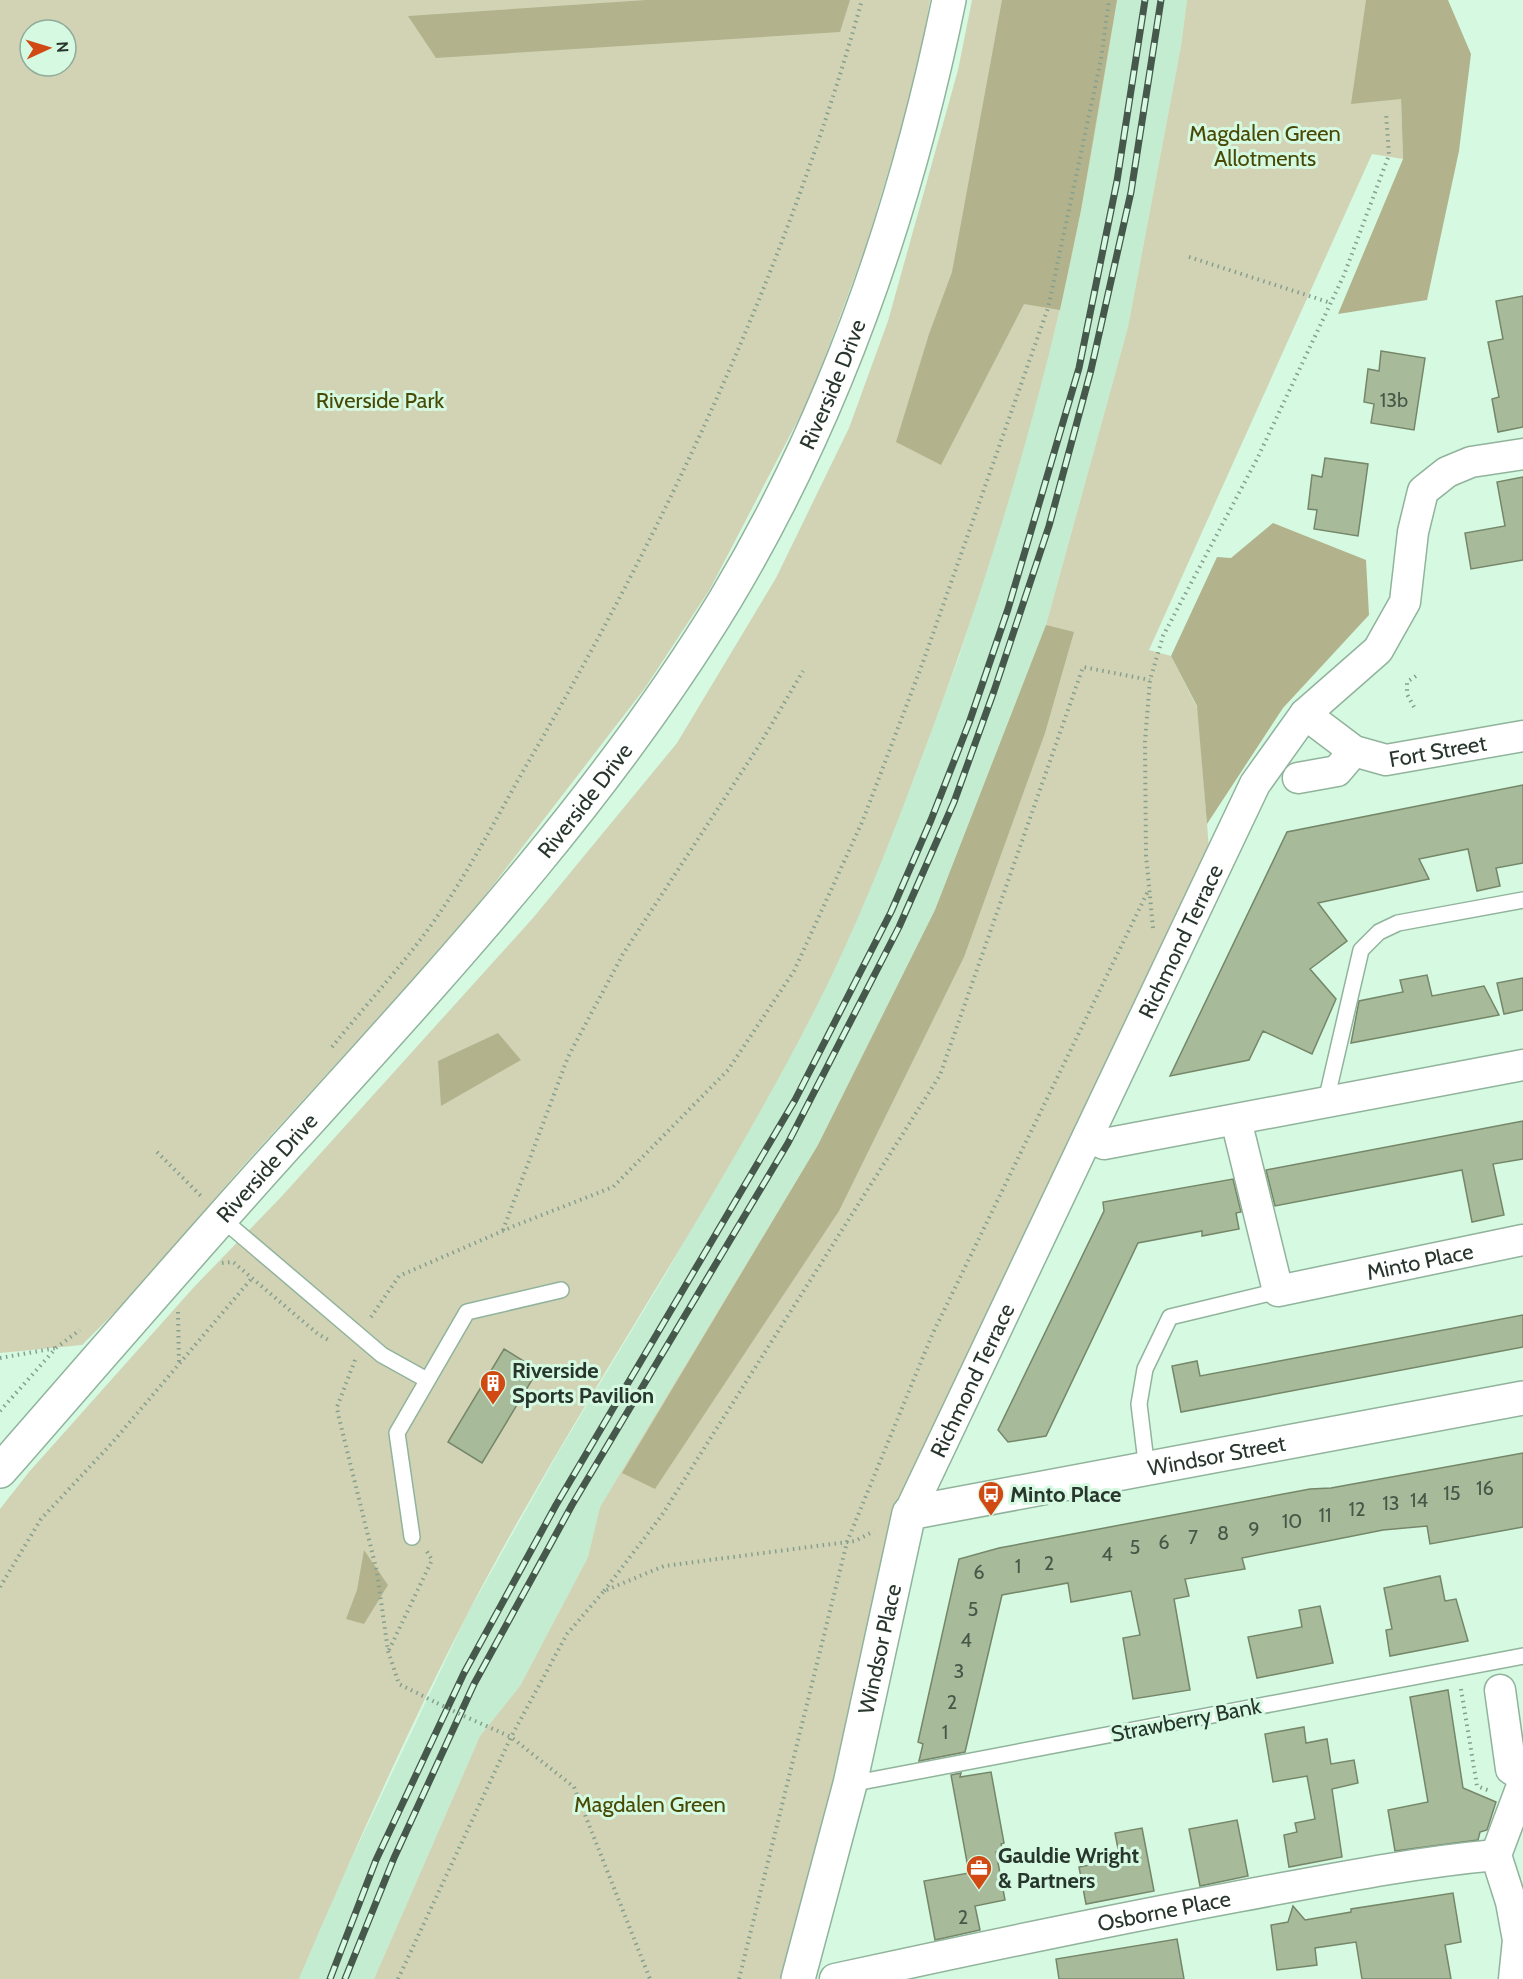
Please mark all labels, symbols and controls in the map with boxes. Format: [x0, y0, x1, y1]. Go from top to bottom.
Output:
north arrow [18, 18, 78, 78]
text: N [53, 41, 72, 53]
park label: Magdalen Green Allotments [1189, 120, 1341, 172]
street label: Riverside Drive [793, 315, 871, 453]
park label: Riverside Park [316, 387, 444, 414]
house number: 13b [1380, 388, 1408, 412]
street label: Fort Street [1387, 729, 1489, 773]
street label: Riverside Drive [532, 738, 638, 863]
street label: Richmond Terrace [1132, 860, 1228, 1023]
street label: Riverside Drive [210, 1107, 323, 1228]
street label: Minto Place [1364, 1237, 1476, 1286]
street label: Richmond Terrace [924, 1299, 1020, 1462]
place label: Riverside Sports Pavilion [512, 1357, 654, 1409]
building icon: Riverside Sports Pavilion [478, 1368, 508, 1406]
street label: Windsor Street [1145, 1429, 1288, 1482]
house number: 16 [1476, 1476, 1494, 1500]
bus stop icon: Minto Place [976, 1479, 1006, 1517]
place label: Minto Place [1010, 1481, 1121, 1508]
house number: 15 [1443, 1481, 1461, 1505]
house number: 14 [1410, 1488, 1428, 1512]
house number: 13 [1382, 1491, 1400, 1515]
house number: 12 [1349, 1497, 1366, 1521]
house number: 11 [1318, 1503, 1332, 1527]
house number: 10 [1282, 1509, 1302, 1533]
house number: 9 [1248, 1517, 1260, 1541]
house number: 8 [1217, 1521, 1229, 1545]
house number: 7 [1188, 1525, 1198, 1549]
house number: 6 [1158, 1530, 1170, 1554]
house number: 5 [1130, 1535, 1140, 1559]
house number: 4 [1101, 1542, 1113, 1566]
house number: 2 [1044, 1551, 1054, 1575]
house number: 1 [1015, 1554, 1021, 1578]
house number: 6 [973, 1560, 985, 1584]
street label: Windsor Place [852, 1581, 907, 1717]
house number: 5 [968, 1597, 978, 1621]
house number: 4 [960, 1628, 972, 1652]
house number: 3 [954, 1659, 964, 1683]
house number: 2 [947, 1690, 957, 1714]
street label: Strawberry Bank [1109, 1692, 1263, 1748]
house number: 1 [942, 1720, 948, 1744]
park label: Magdalen Green [574, 1791, 726, 1818]
place label: Gauldie Wright & Partners [998, 1842, 1139, 1894]
office icon: Gauldie Wright & Partners [964, 1853, 994, 1891]
street label: Osborne Place [1095, 1885, 1233, 1937]
house number: 2 [958, 1905, 968, 1929]

